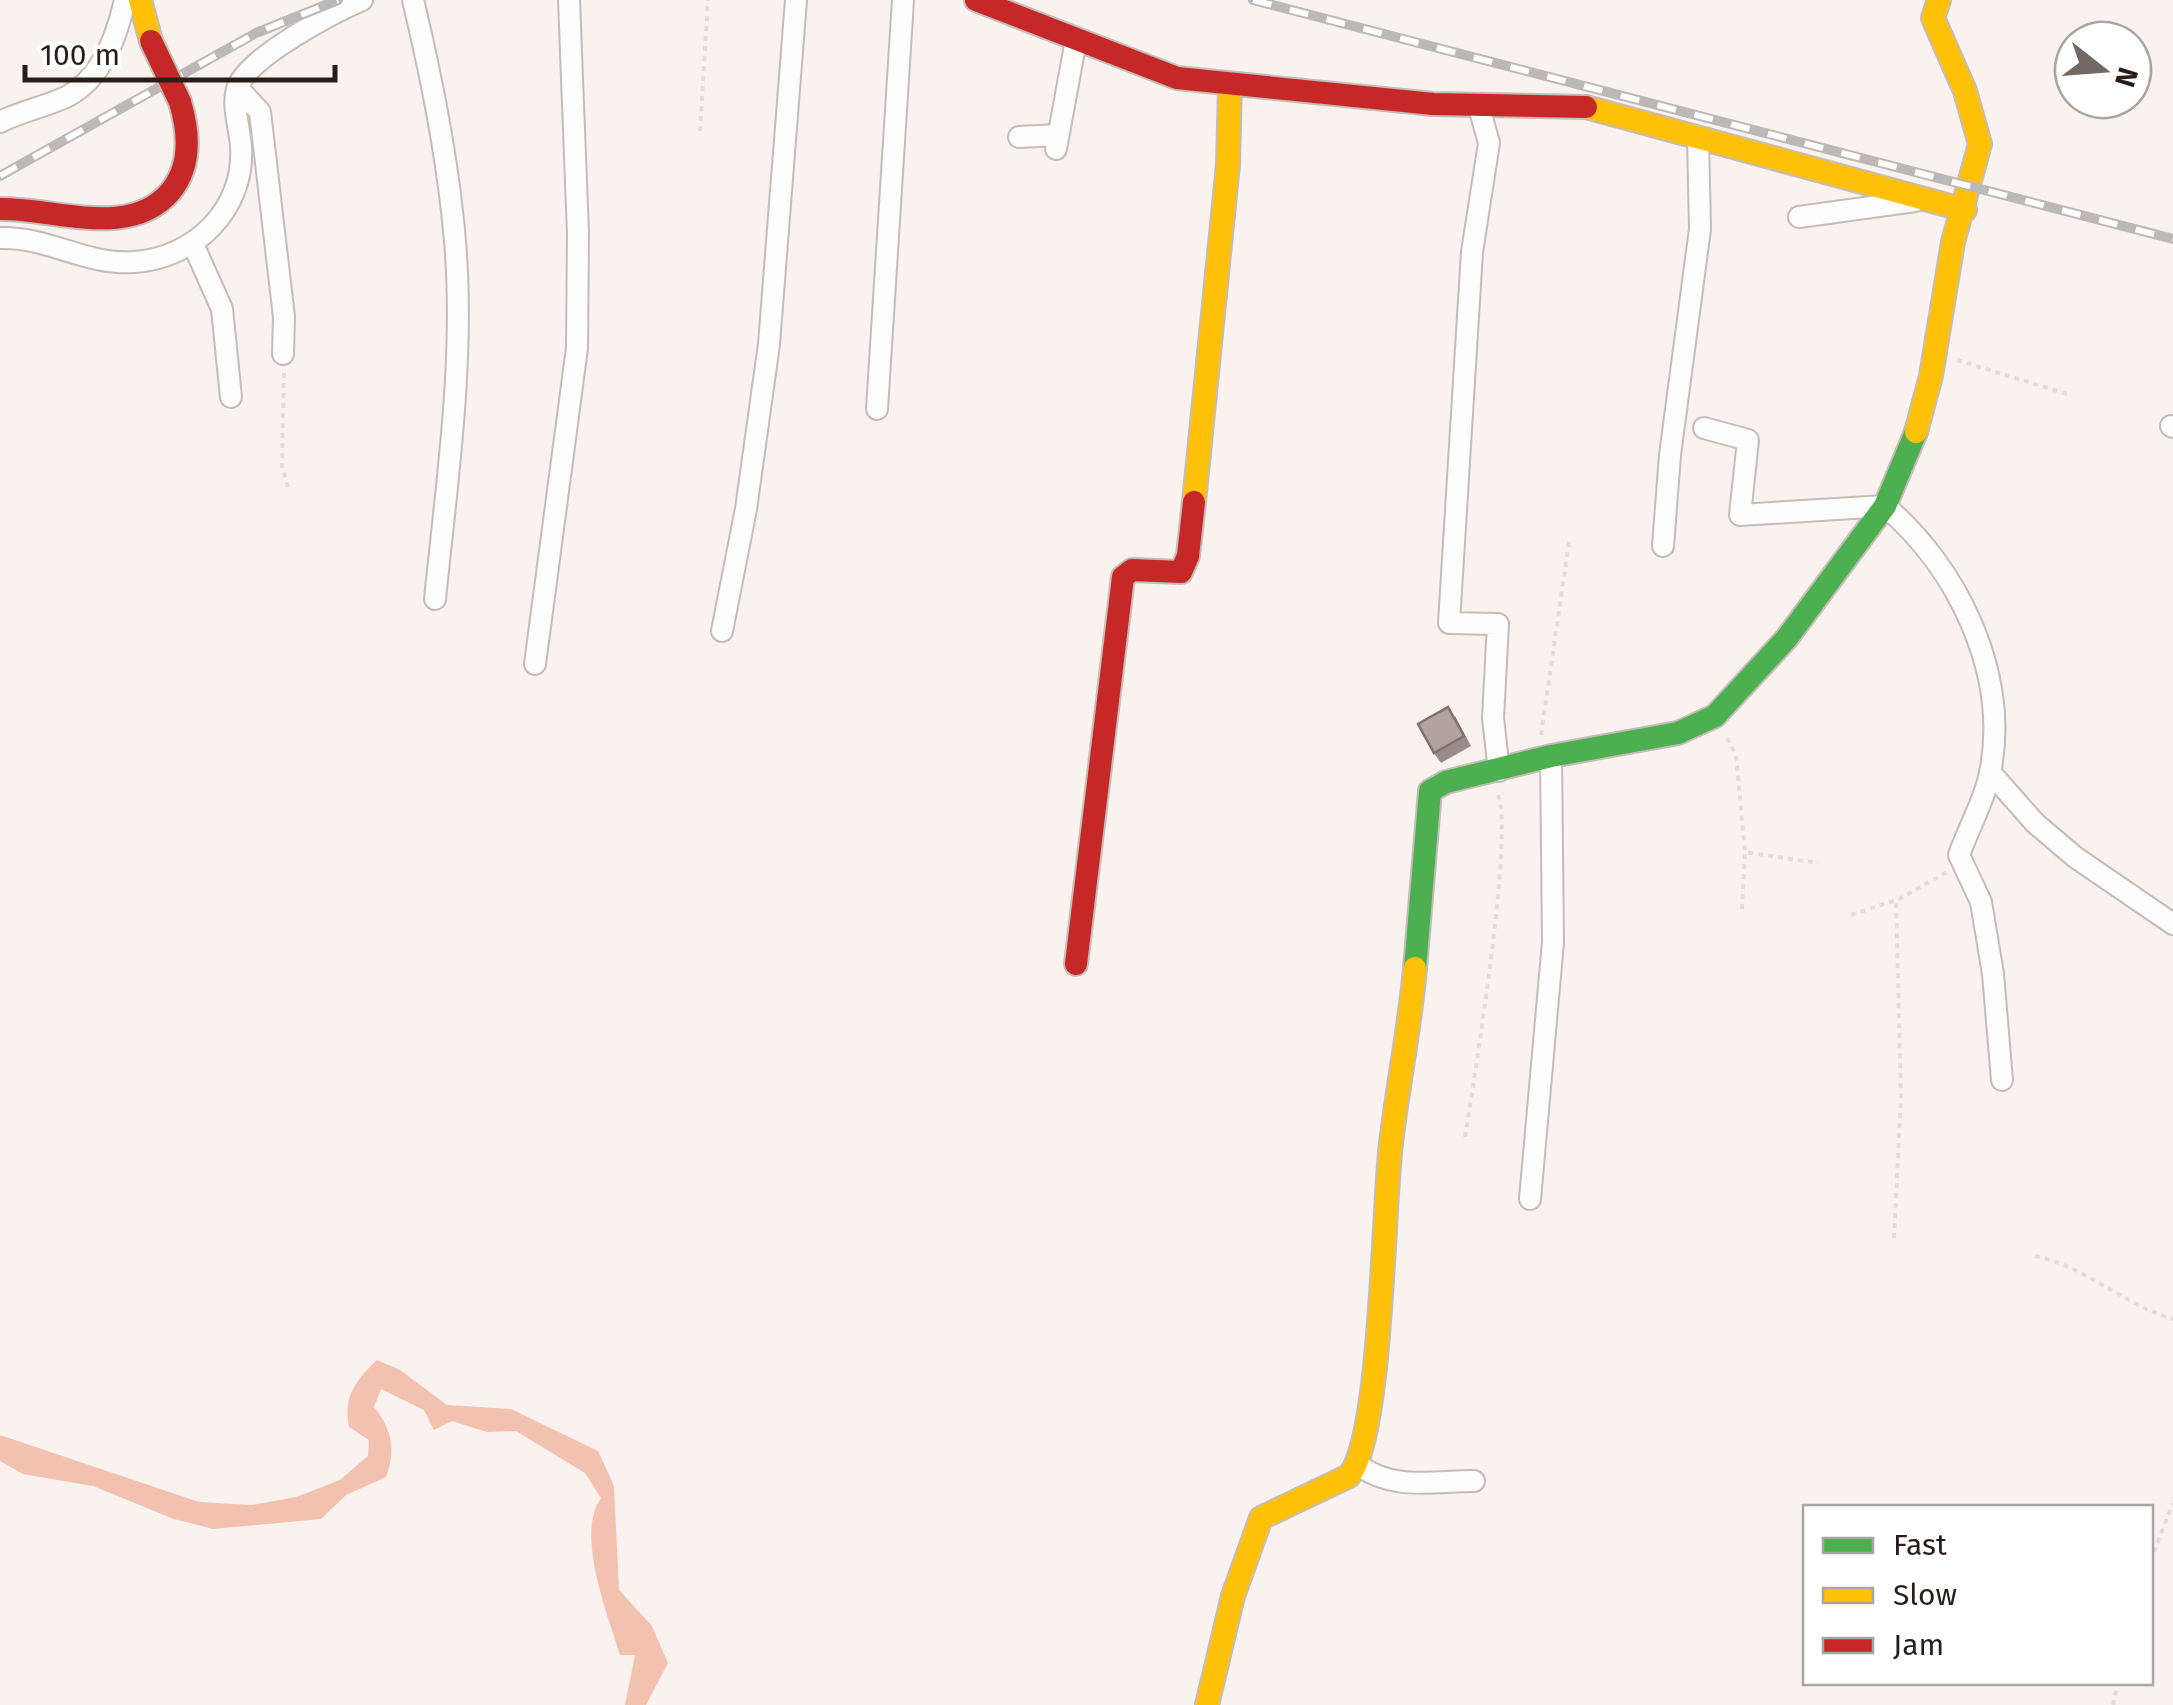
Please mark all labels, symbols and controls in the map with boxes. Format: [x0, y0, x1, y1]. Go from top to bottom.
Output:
scale bar [25, 20, 335, 82]
north arrow [2053, 20, 2153, 120]
text: 100 m [40, 37, 120, 73]
text: N [2108, 63, 2145, 91]
legend [1803, 1505, 2153, 1685]
text: Fast [1893, 1527, 1947, 1563]
text: Slow [1893, 1577, 1957, 1613]
text: Jam [1893, 1627, 1944, 1663]

